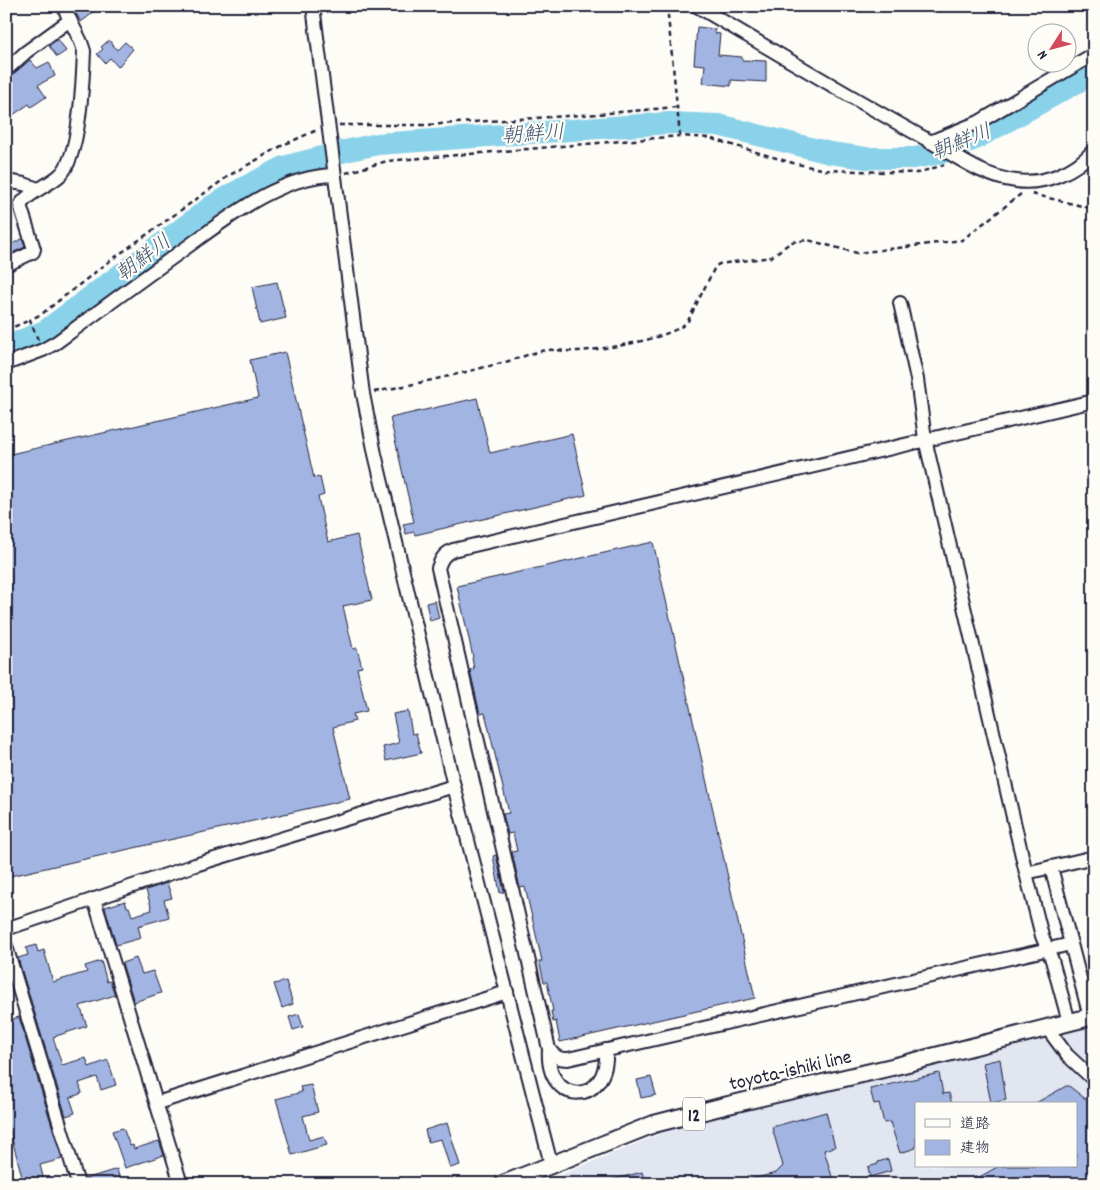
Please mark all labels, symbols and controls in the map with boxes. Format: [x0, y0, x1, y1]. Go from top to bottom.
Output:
north arrow [1028, 22, 1078, 72]
text: N [1033, 46, 1053, 63]
water label: 朝鮮川 [927, 118, 997, 169]
water label: 朝鮮川 [501, 119, 566, 153]
water label: 朝鮮川 [111, 228, 179, 290]
street label: toyota-ishiki line [727, 1044, 855, 1100]
road number: 12 [683, 1098, 705, 1130]
legend [915, 1102, 1078, 1168]
text: 道路 [960, 1114, 990, 1136]
text: 建物 [960, 1138, 990, 1160]

